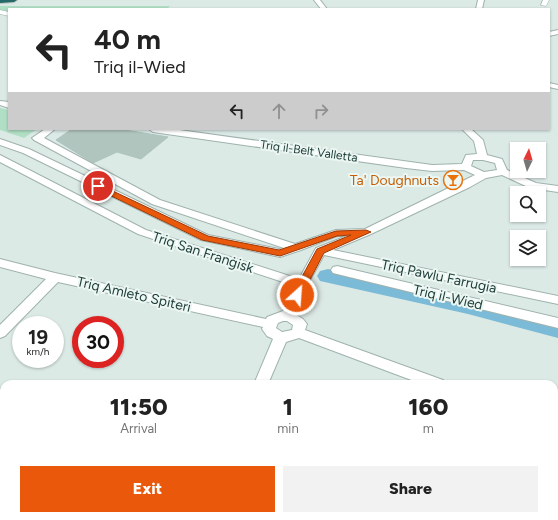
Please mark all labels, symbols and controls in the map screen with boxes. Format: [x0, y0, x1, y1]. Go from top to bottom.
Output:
text: 40 m [94, 22, 161, 56]
icon: left [28, 24, 80, 76]
text: Triq il-Wied [94, 56, 186, 78]
icon: left [226, 100, 248, 122]
icon: ahead [268, 100, 290, 122]
icon: right [310, 100, 332, 122]
street label: Triq il-Belt Valletta [259, 137, 359, 165]
north arrow [510, 142, 546, 178]
map controls [510, 142, 546, 266]
pin [81, 169, 115, 203]
bar icon: Ta' Doughnuts [442, 169, 464, 191]
place label: Ta' Doughnuts [350, 172, 439, 189]
icon: arrive [87, 175, 109, 197]
button: search [510, 186, 546, 222]
street label: Triq San Franġisk [150, 228, 256, 277]
button: layers [510, 230, 546, 266]
street label: Triq Pawlu Farrugia [380, 256, 498, 297]
street label: Triq Amleto Spiteri [75, 273, 193, 316]
position arrow [276, 274, 318, 316]
street label: Triq il-Wied [411, 281, 485, 314]
speed limit sign: 30 [72, 316, 124, 368]
text: 19 [28, 325, 48, 349]
text: km/h [27, 345, 49, 358]
text: 11:50 [110, 392, 168, 421]
text: 1 [283, 392, 293, 421]
text: 160 [408, 392, 448, 421]
text: Arrival [120, 421, 157, 436]
text: min [277, 421, 299, 436]
text: m [423, 421, 434, 436]
button: Exit [20, 466, 275, 512]
button: Share [283, 466, 538, 512]

